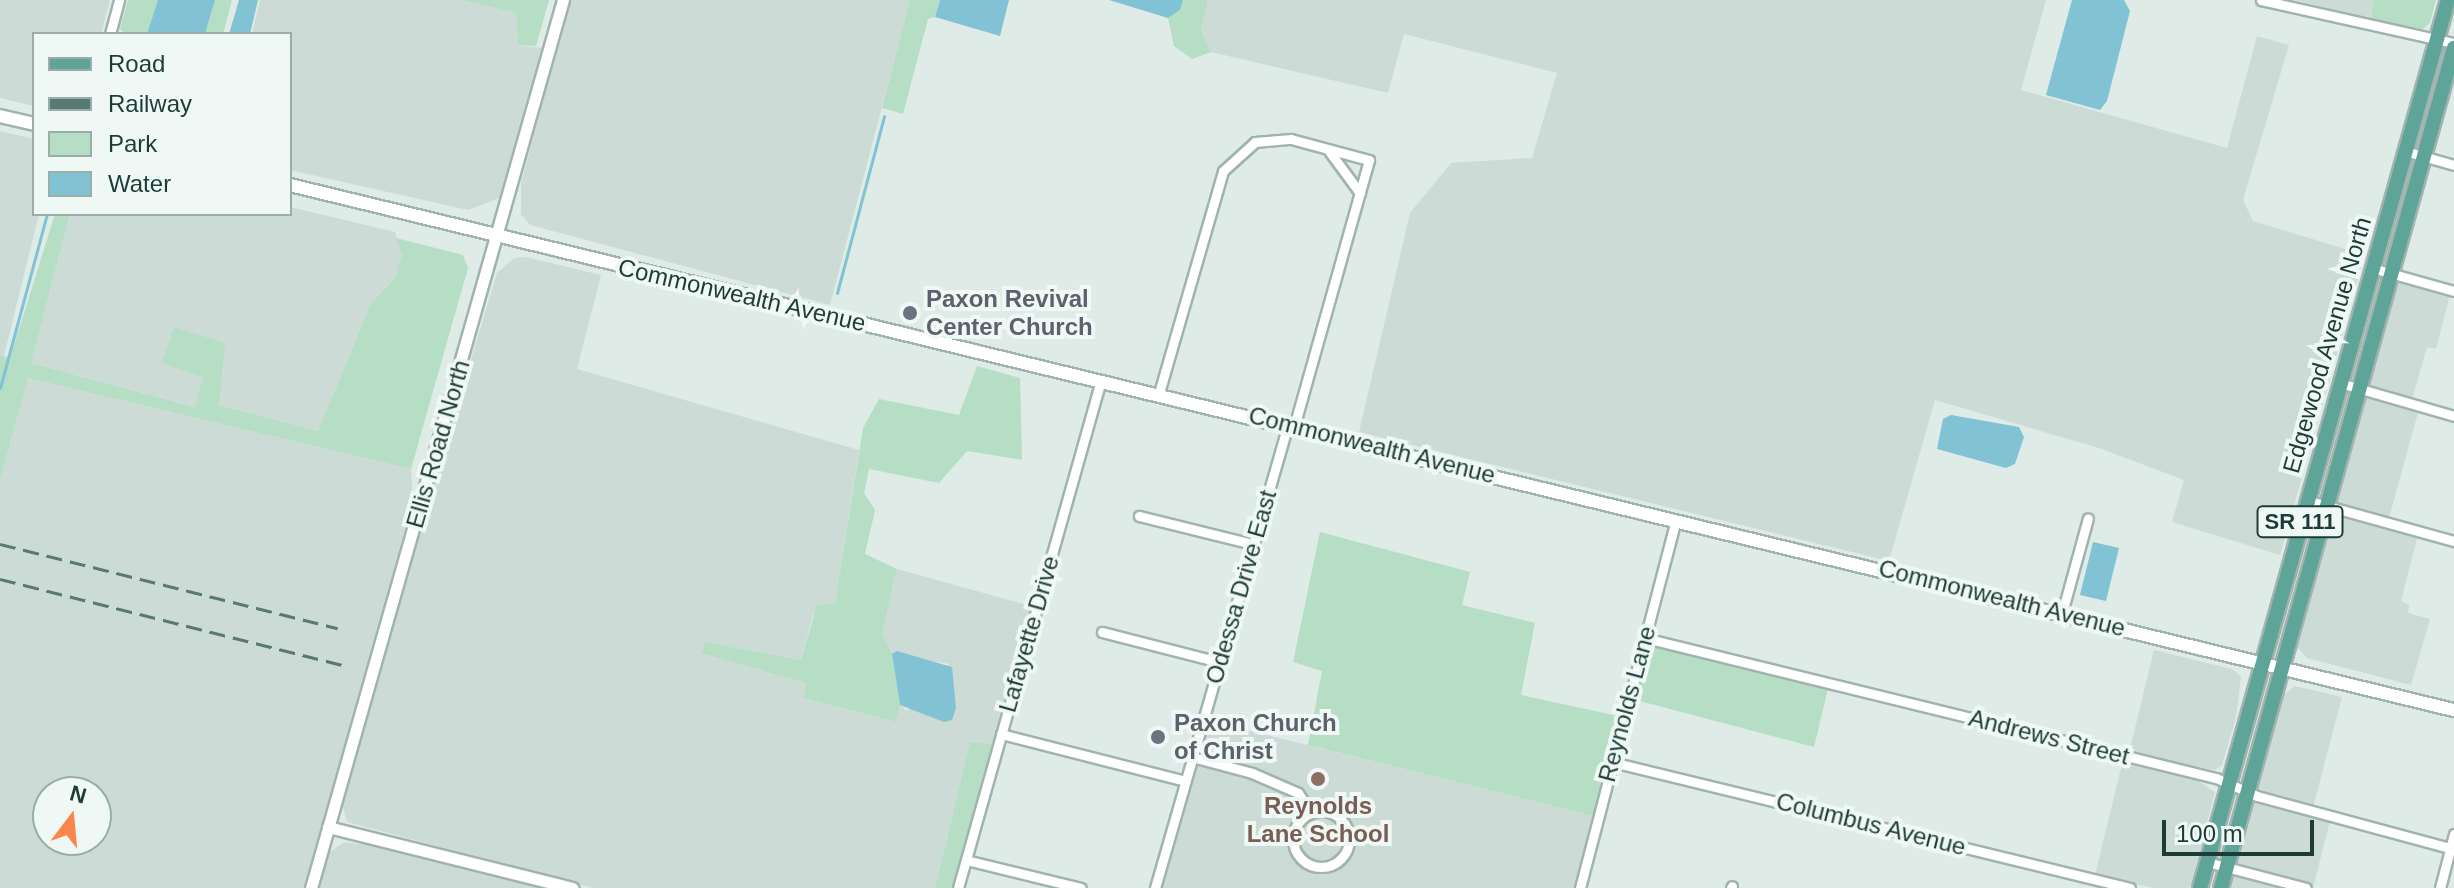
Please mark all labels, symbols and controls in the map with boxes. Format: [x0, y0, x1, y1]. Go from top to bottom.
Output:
legend [32, 32, 292, 216]
text: Road [108, 50, 165, 77]
text: Railway [108, 90, 192, 117]
text: Park [108, 130, 157, 157]
text: Water [108, 170, 171, 197]
street label: Edgewood Avenue North [2276, 213, 2378, 477]
street label: Commonwealth Avenue [615, 252, 869, 338]
place label: Paxon Revival Center Church [926, 285, 1093, 341]
marker: Paxon Revival Center Church [901, 304, 919, 322]
street label: Ellis Road North [400, 357, 476, 531]
street label: Commonwealth Avenue [1245, 400, 1499, 490]
street label: Odessa Drive East [1200, 487, 1282, 687]
road number: SR 111 [2256, 504, 2344, 540]
street label: Lafayette Drive [993, 552, 1065, 716]
street label: Commonwealth Avenue [1875, 553, 2129, 643]
street label: Reynolds Lane [1592, 623, 1662, 785]
street label: Andrews Street [1966, 703, 2132, 771]
place label: Paxon Church of Christ [1174, 709, 1337, 765]
marker: Paxon Church of Christ [1149, 728, 1167, 746]
marker: Reynolds Lane School [1309, 770, 1327, 788]
north arrow [32, 776, 112, 856]
text: N [67, 780, 89, 809]
street label: Columbus Avenue [1773, 786, 1969, 862]
place label: Reynolds Lane School [1247, 792, 1389, 848]
scale bar [2166, 804, 2318, 854]
text: 100 m [2176, 820, 2243, 847]

